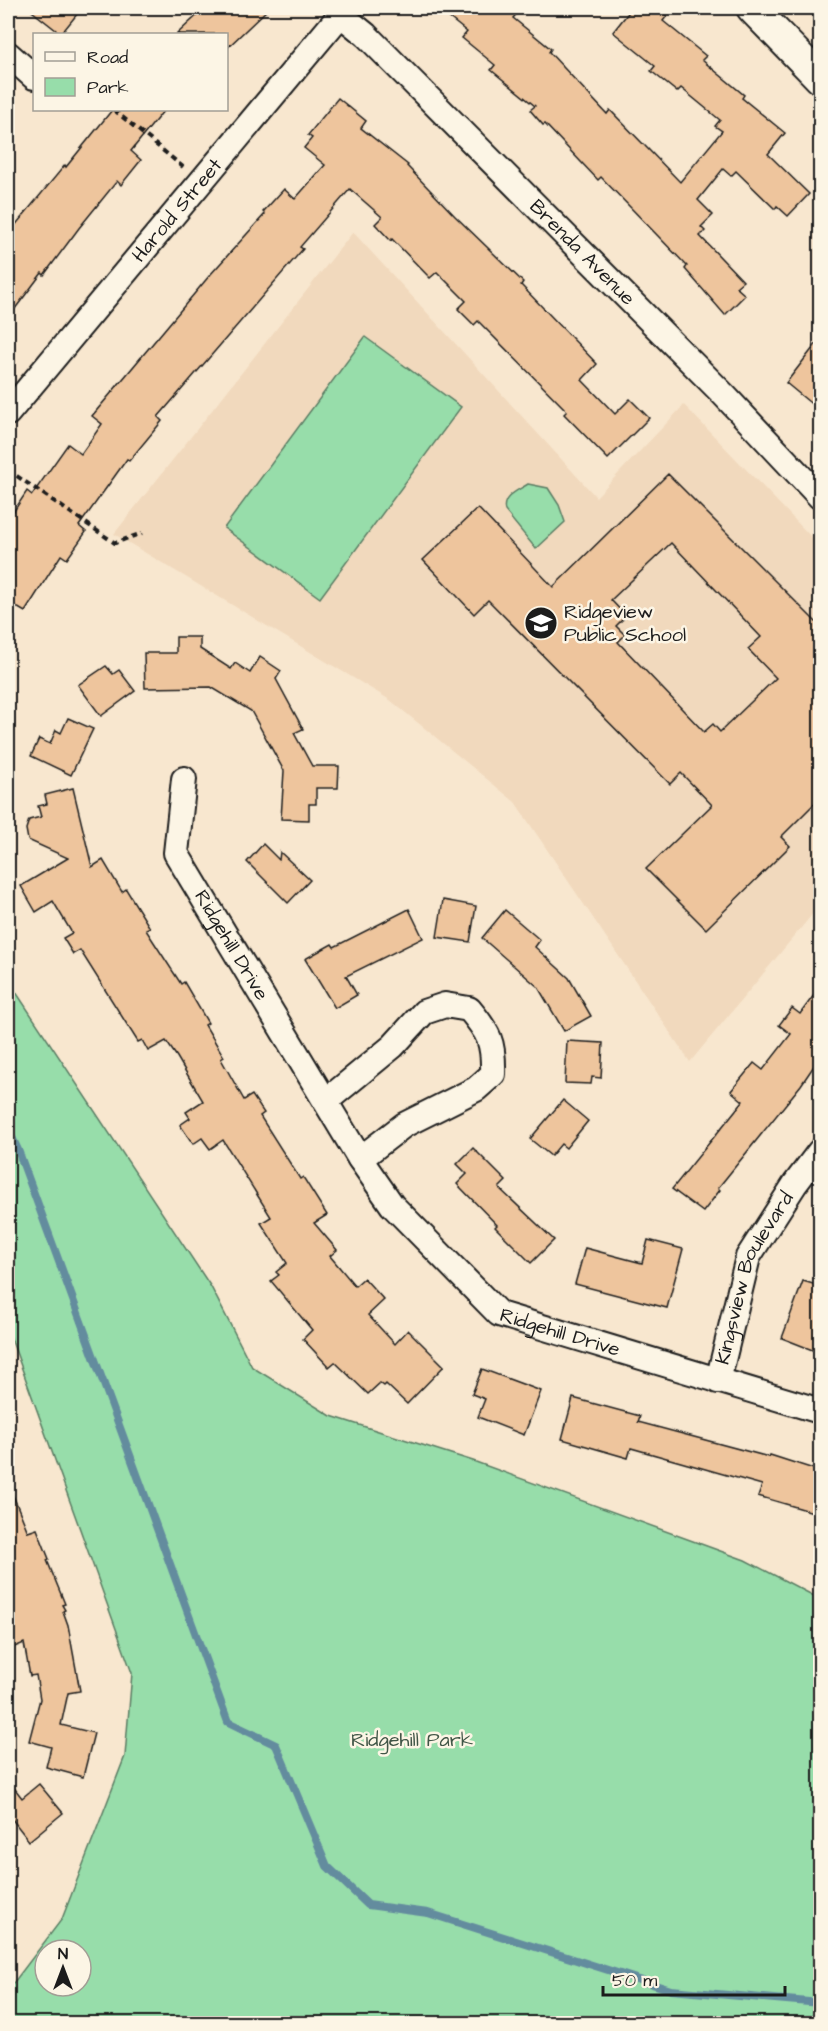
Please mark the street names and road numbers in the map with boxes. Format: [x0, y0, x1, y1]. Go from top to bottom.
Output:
street label: Harold Street [125, 152, 229, 268]
street label: Brenda Avenue [523, 193, 641, 312]
street label: Ridgehill Drive [187, 885, 276, 1006]
street label: Kingsview Boulevard [708, 1186, 800, 1367]
street label: Ridgehill Drive [497, 1301, 624, 1364]

